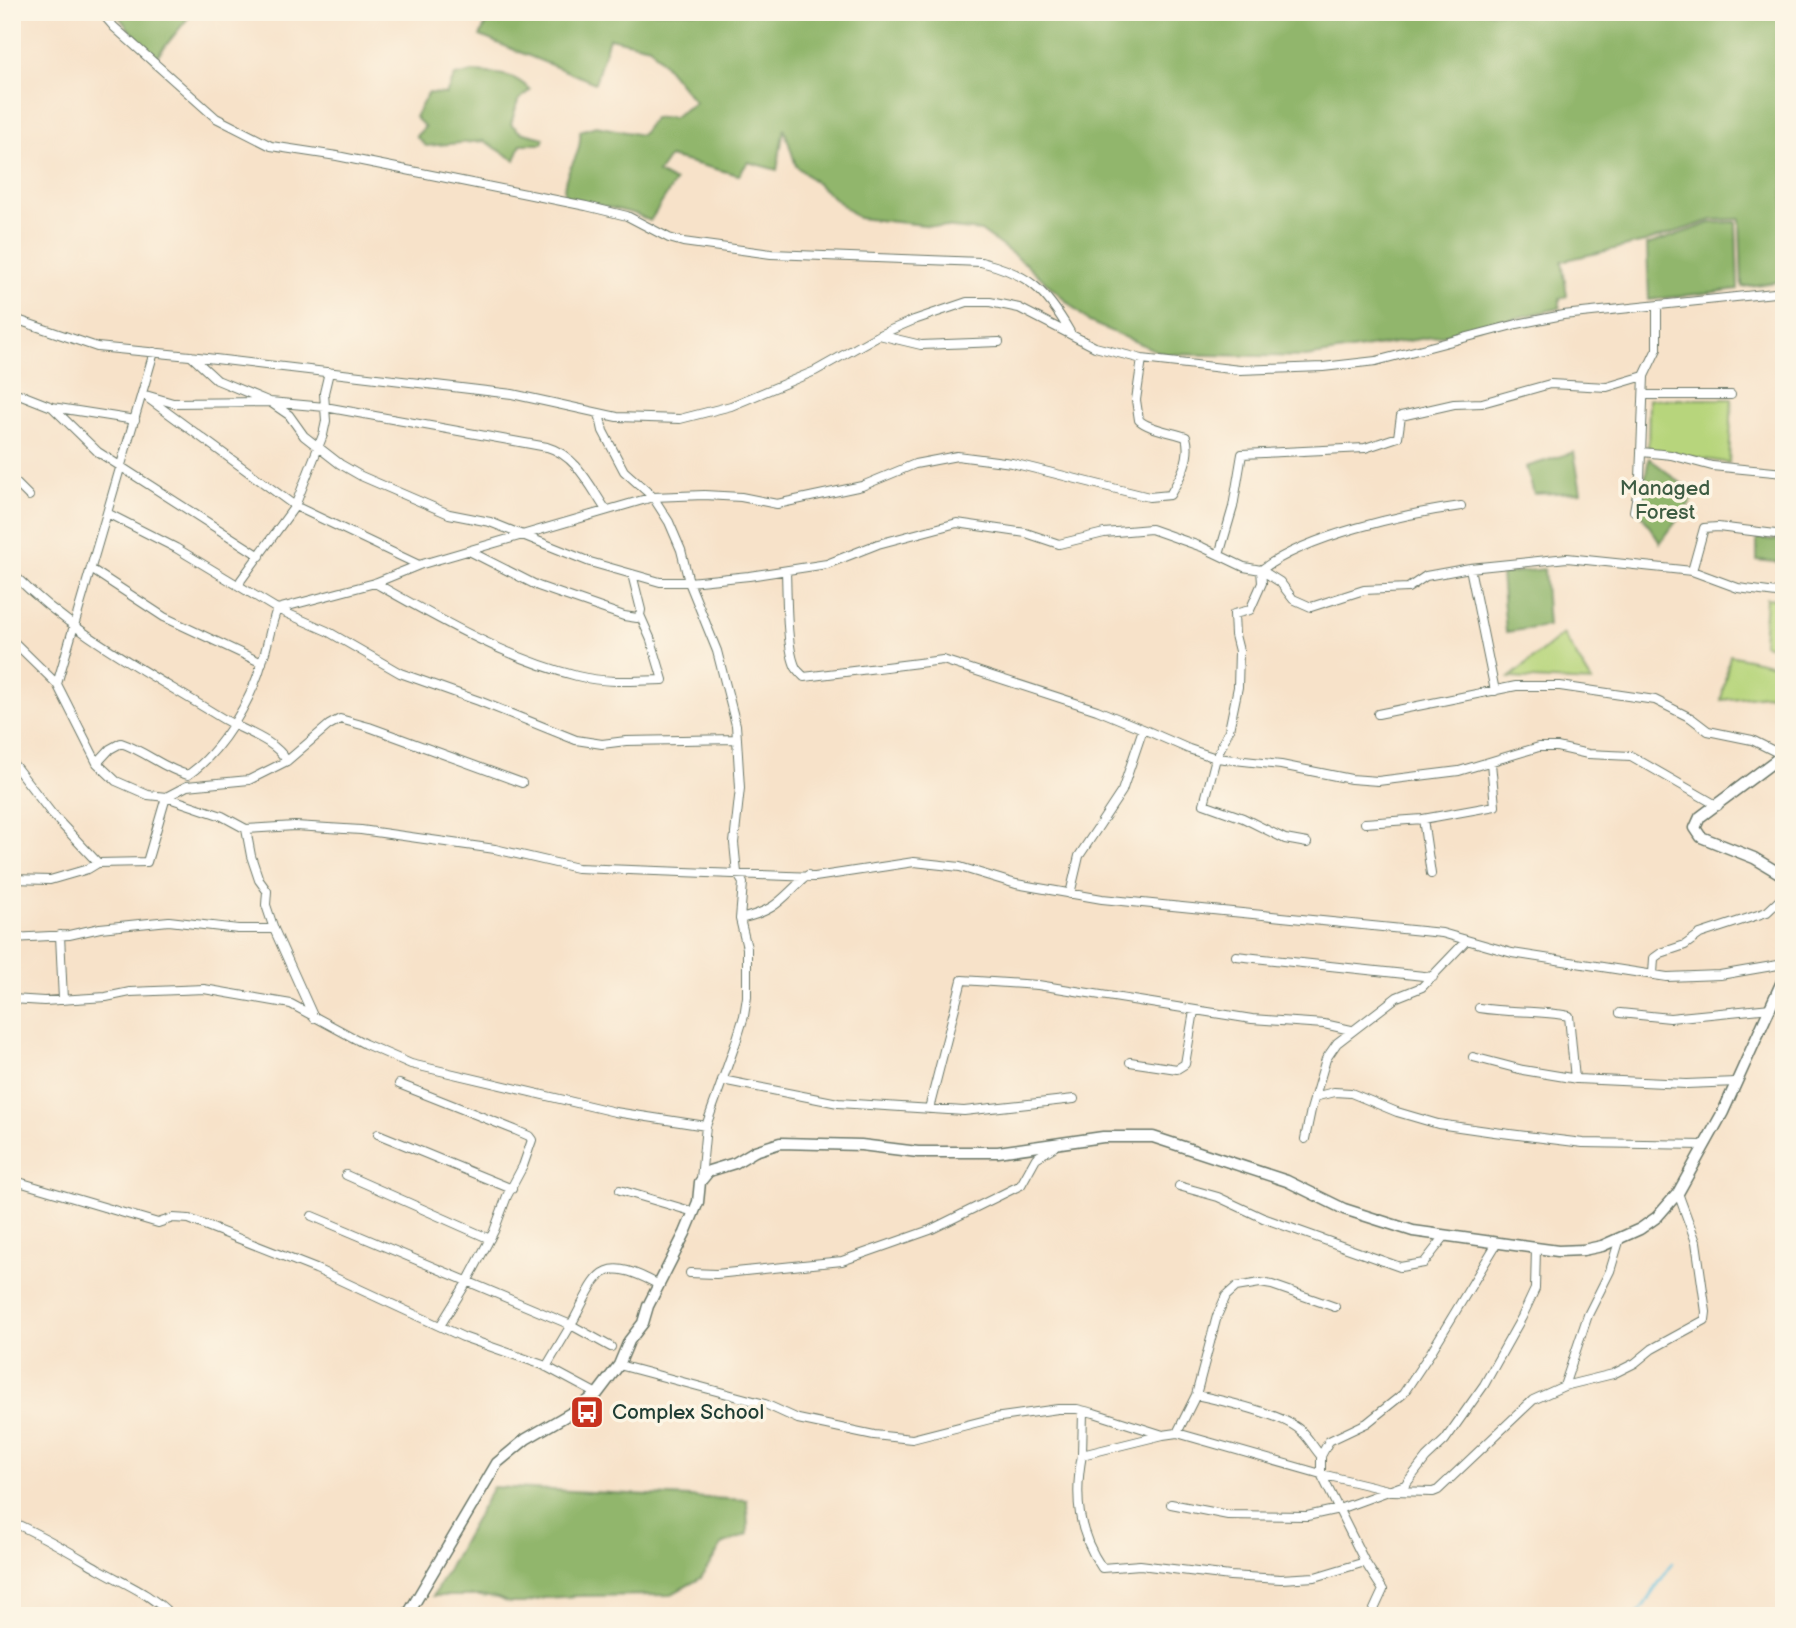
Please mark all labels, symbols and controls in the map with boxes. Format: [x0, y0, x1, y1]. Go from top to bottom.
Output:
park label: Managed Forest [1620, 476, 1710, 525]
bus stop icon: Complex School [568, 1393, 606, 1431]
place label: Complex School [612, 1400, 764, 1425]

